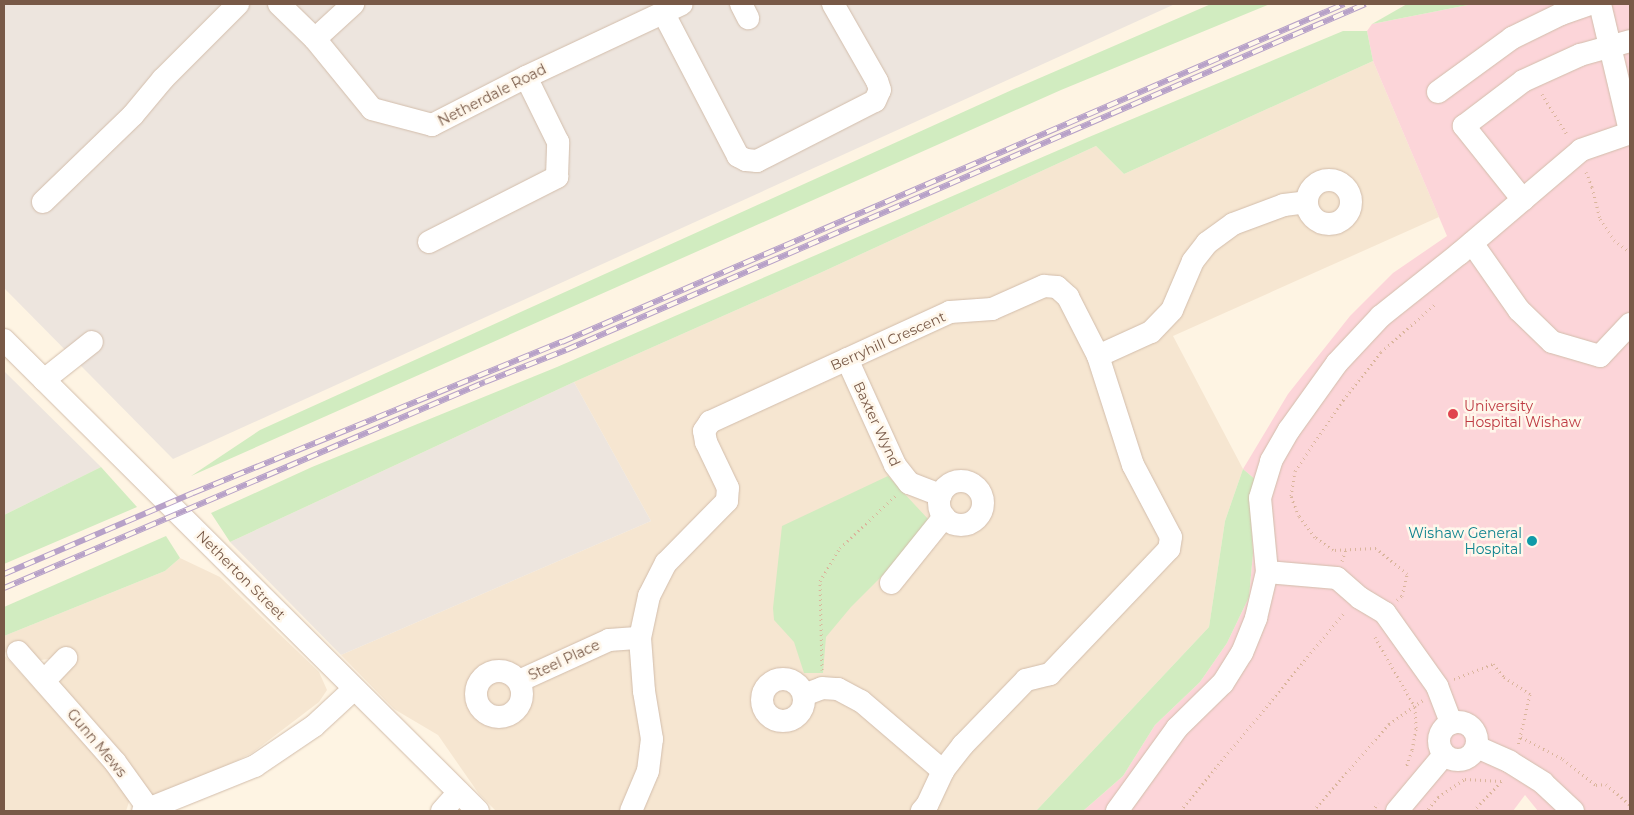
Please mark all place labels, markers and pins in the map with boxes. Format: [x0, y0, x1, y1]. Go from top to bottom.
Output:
place label: University Hospital Wishaw [1464, 398, 1581, 431]
marker: University Hospital Wishaw [1446, 407, 1460, 421]
place label: Wishaw General Hospital [1408, 525, 1522, 558]
marker: Wishaw General Hospital [1526, 535, 1538, 547]

